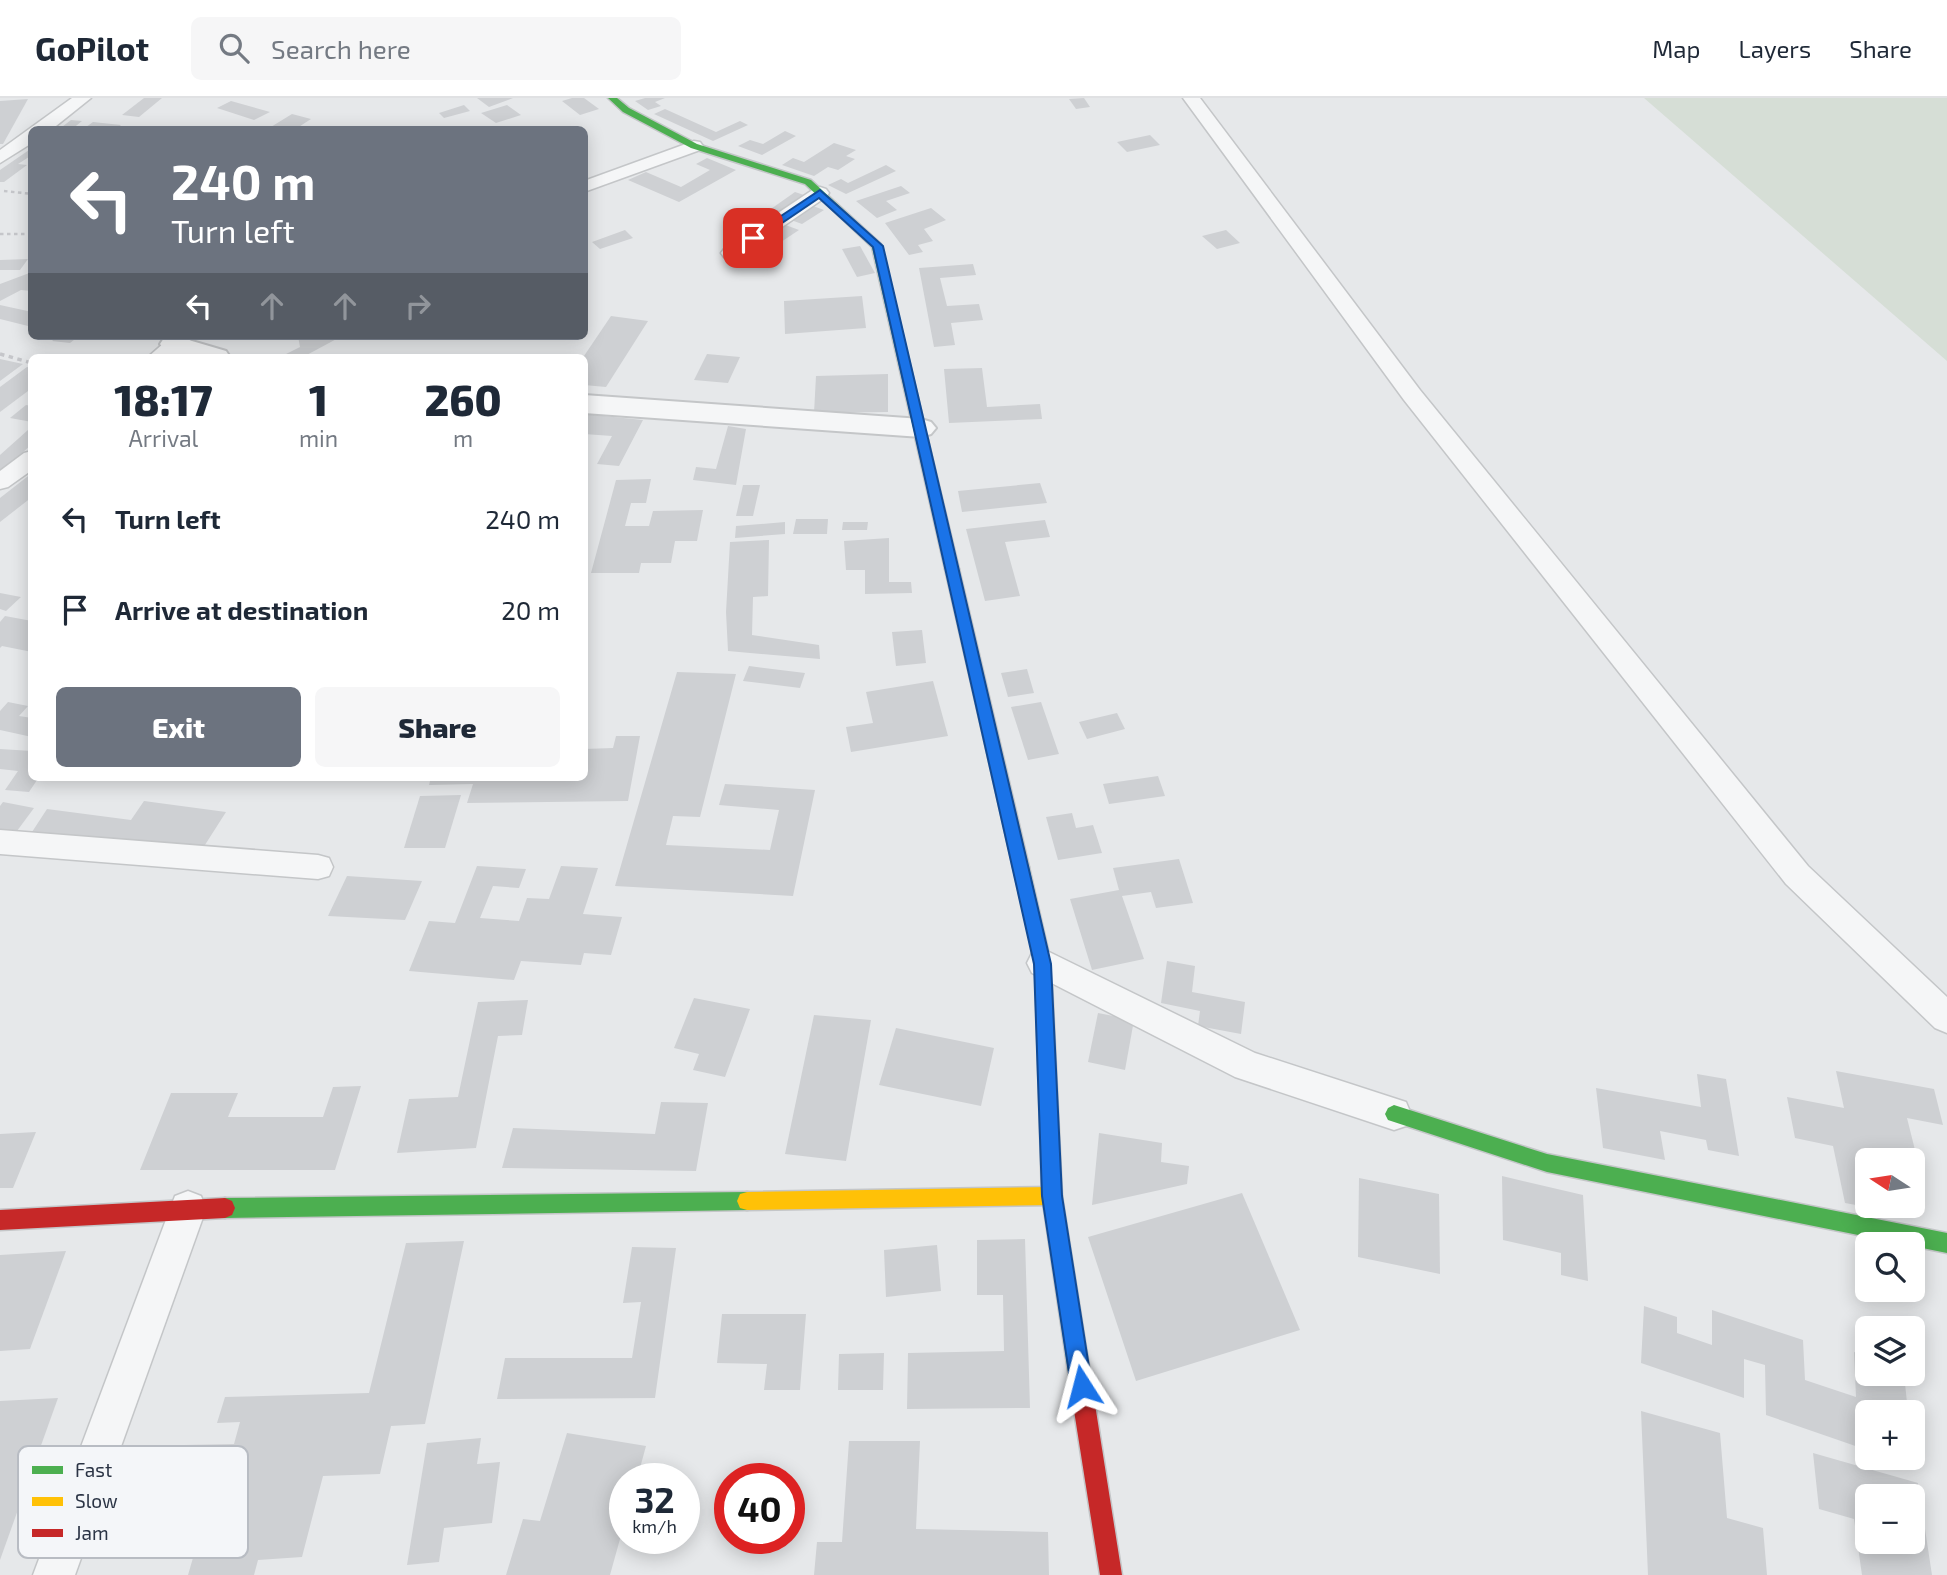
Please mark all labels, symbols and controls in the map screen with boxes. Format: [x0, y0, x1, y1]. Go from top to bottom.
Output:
search box [191, 17, 681, 80]
text: GoPilot [35, 28, 149, 68]
icon: search [215, 29, 253, 67]
text: Search here [271, 33, 411, 64]
text: Map [1652, 34, 1700, 63]
text: Layers [1738, 34, 1811, 63]
text: Share [1849, 34, 1912, 63]
text: 240 m [171, 151, 315, 210]
icon: left [56, 154, 147, 245]
pin [723, 208, 783, 268]
text: Turn left [171, 211, 295, 249]
icon: arrive [734, 219, 772, 257]
icon: left [180, 287, 218, 325]
icon: ahead [253, 287, 291, 325]
icon: ahead [326, 287, 364, 325]
icon: right [399, 287, 437, 325]
text: 18:17 [114, 374, 213, 424]
text: 1 [309, 374, 328, 424]
text: 260 [424, 374, 502, 424]
text: Arrival [128, 424, 198, 452]
text: min [299, 424, 338, 452]
text: m [453, 424, 473, 452]
icon: left [56, 500, 94, 538]
text: Turn left [115, 503, 221, 534]
text: 240 m [485, 503, 560, 534]
icon: arrive [56, 591, 94, 629]
text: Arrive at destination [115, 594, 368, 625]
text: 20 m [501, 594, 560, 625]
button: Exit [56, 687, 301, 767]
button: Share [315, 687, 560, 767]
north arrow [1855, 1148, 1925, 1218]
map controls [1855, 1148, 1925, 1554]
button: search [1855, 1232, 1925, 1302]
button: layers [1855, 1316, 1925, 1386]
position arrow [1045, 1349, 1119, 1423]
button: + [1855, 1400, 1925, 1470]
legend [18, 1446, 248, 1558]
text: Fast [75, 1458, 112, 1481]
speed limit sign: 40 [714, 1463, 805, 1554]
text: 32 [634, 1478, 675, 1520]
button: − [1855, 1484, 1925, 1554]
text: Slow [75, 1489, 118, 1512]
text: km/h [632, 1515, 677, 1537]
text: Jam [75, 1521, 109, 1544]

